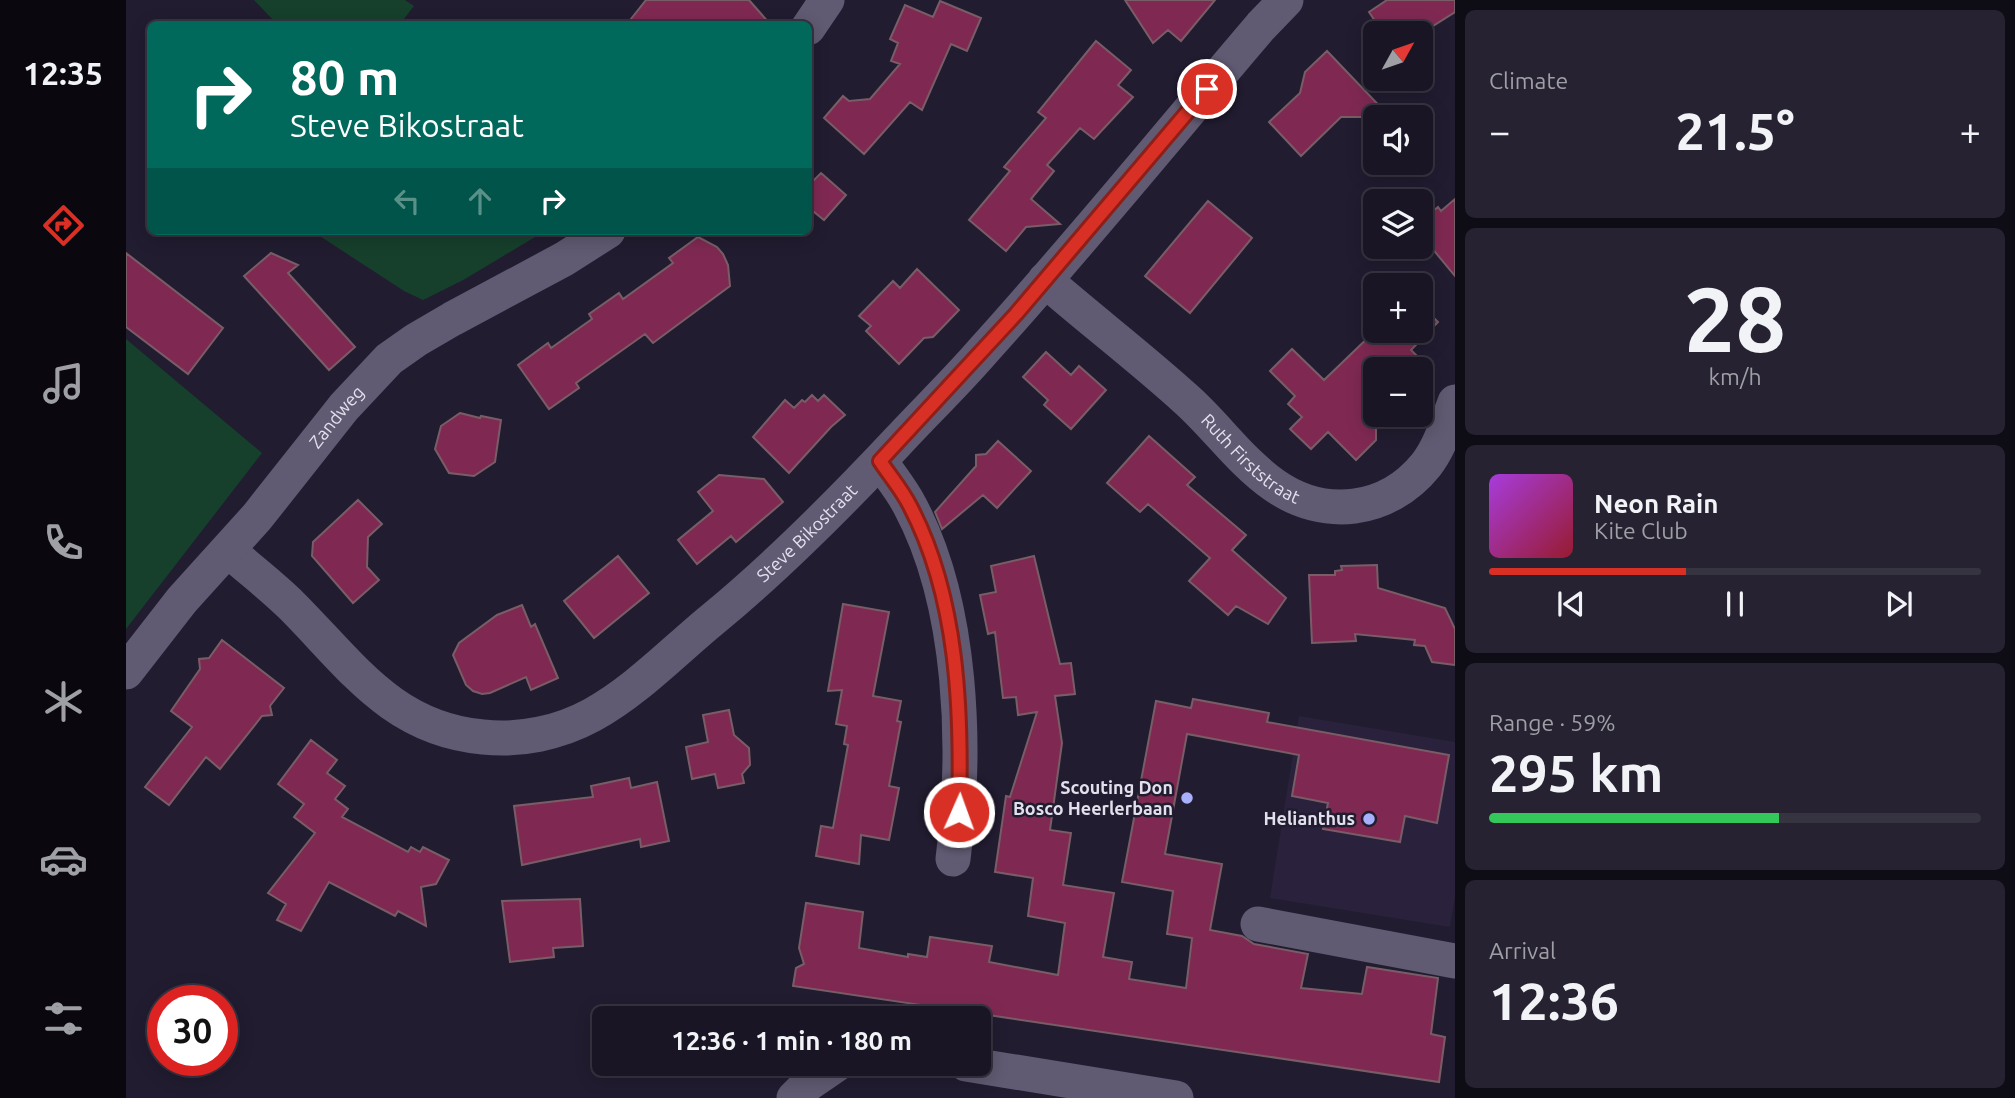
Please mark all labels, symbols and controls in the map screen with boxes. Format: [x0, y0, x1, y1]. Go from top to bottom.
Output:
north arrow [1363, 21, 1433, 91]
map controls [1363, 21, 1433, 427]
icon: right [175, 49, 266, 140]
text: 80 m [290, 49, 399, 104]
text: 12:35 [23, 55, 103, 91]
pin [1177, 59, 1237, 119]
text: Climate [1489, 68, 1568, 93]
icon: arrive [1188, 70, 1226, 108]
text: 21.5° [1675, 102, 1795, 160]
button: sound [1363, 105, 1433, 175]
text: Steve Bikostraat [290, 107, 524, 143]
text: − [1489, 110, 1510, 152]
text: + [1960, 110, 1981, 152]
icon: left [388, 182, 426, 220]
icon: ahead [461, 182, 499, 220]
icon: right [534, 182, 572, 220]
button: layers [1363, 189, 1433, 259]
icon: directions [39, 201, 88, 250]
text: 28 [1684, 267, 1786, 369]
button: + [1363, 273, 1433, 343]
button: − [1363, 357, 1433, 427]
icon: music [39, 359, 88, 408]
text: km/h [1708, 364, 1762, 389]
street label: Zandweg [305, 381, 368, 451]
street label: Ruth Firststraat [1198, 409, 1303, 507]
street label: Steve Bikostraat [752, 480, 861, 586]
text: Neon Rain [1594, 489, 1719, 518]
icon: phone [39, 518, 88, 567]
text: Kite Club [1594, 518, 1688, 543]
icon: previous [1552, 585, 1590, 623]
icon: pause [1716, 585, 1754, 623]
icon: next [1880, 585, 1918, 623]
icon: climate [39, 677, 88, 726]
text: Range · 59% [1489, 710, 1616, 735]
text: 295 km [1489, 744, 1663, 802]
position arrow [922, 775, 996, 849]
place label: Scouting Don Bosco Heerlerbaan [1013, 777, 1173, 818]
marker: Scouting Don Bosco Heerlerbaan [1179, 790, 1195, 806]
place label: Helianthus [1264, 808, 1355, 828]
marker: Helianthus [1361, 811, 1377, 827]
icon: car [39, 835, 88, 884]
text: Arrival [1489, 938, 1556, 963]
text: 12:36 [1489, 972, 1619, 1030]
speed limit sign: 30 [147, 985, 238, 1076]
icon: filters [39, 994, 88, 1043]
text: 12:36 · 1 min · 180 m [671, 1026, 912, 1055]

